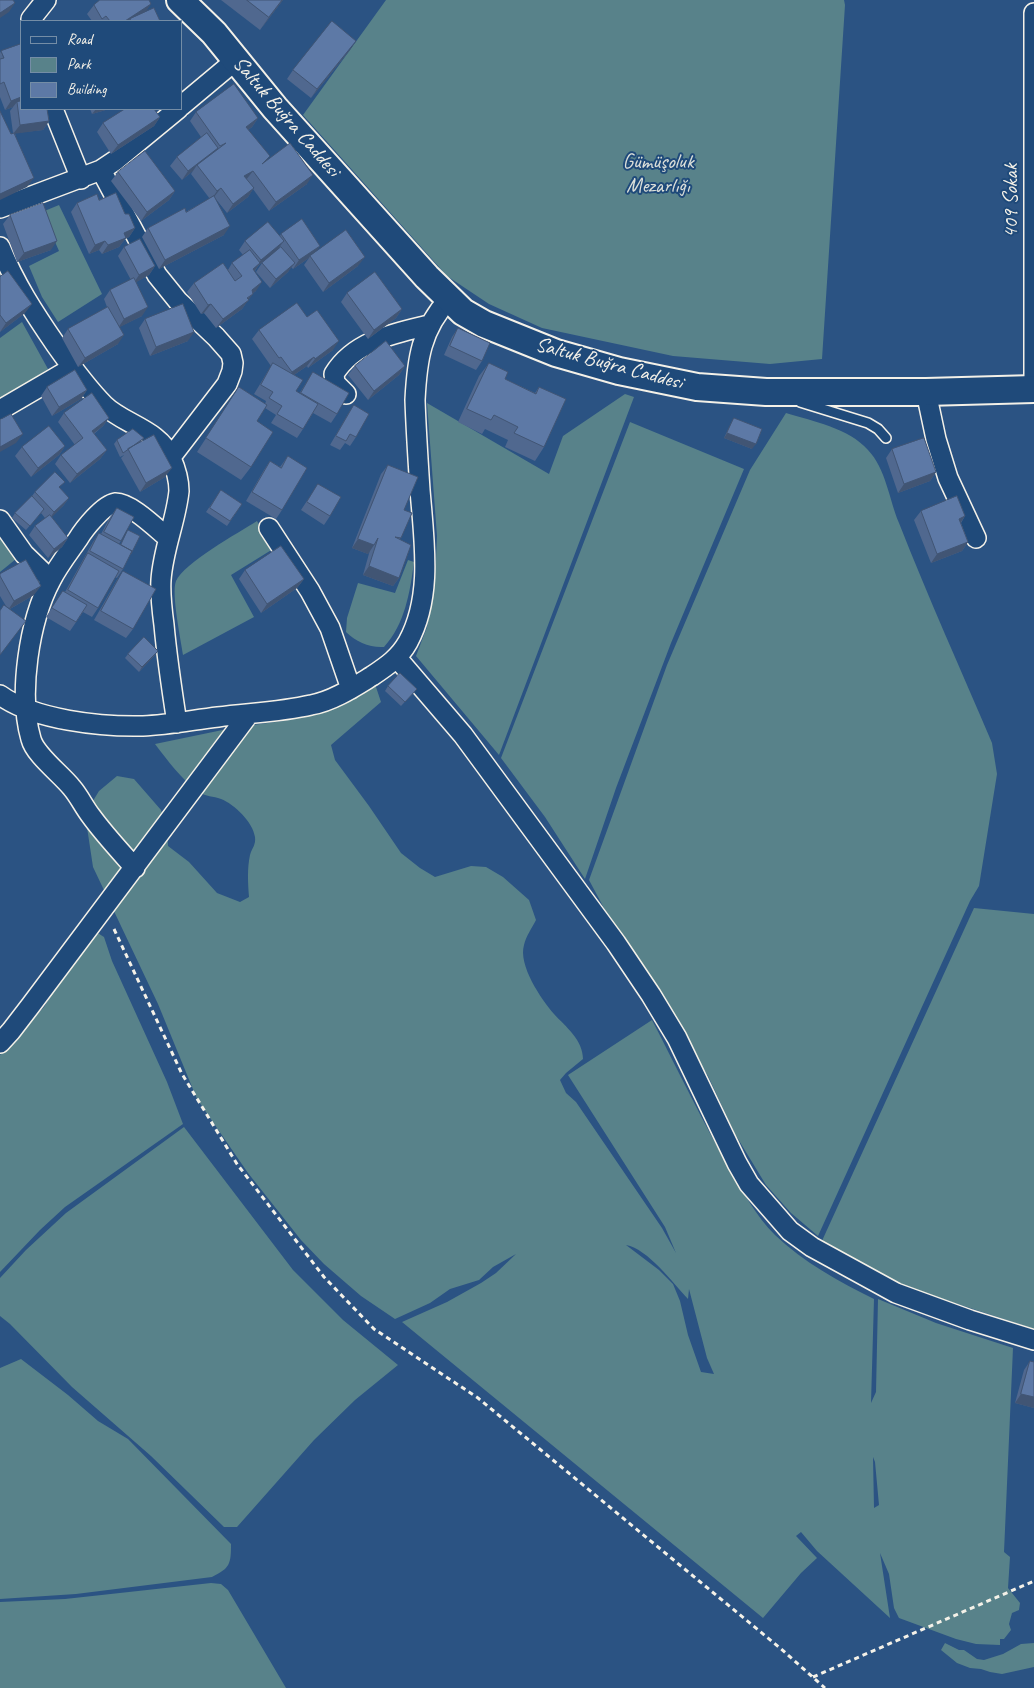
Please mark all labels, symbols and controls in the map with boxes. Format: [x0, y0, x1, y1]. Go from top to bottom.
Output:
legend [20, 20, 182, 110]
text: Road [67, 30, 92, 49]
street label: Saltuk Buğra Caddesi [227, 52, 345, 182]
text: Park [67, 55, 91, 74]
text: Building [67, 80, 106, 99]
park label: Gümüşoluk Mezarlığı [622, 149, 694, 199]
street label: 409 Sokak [998, 164, 1024, 238]
street label: Saltuk Buğra Caddesi [533, 332, 685, 396]

